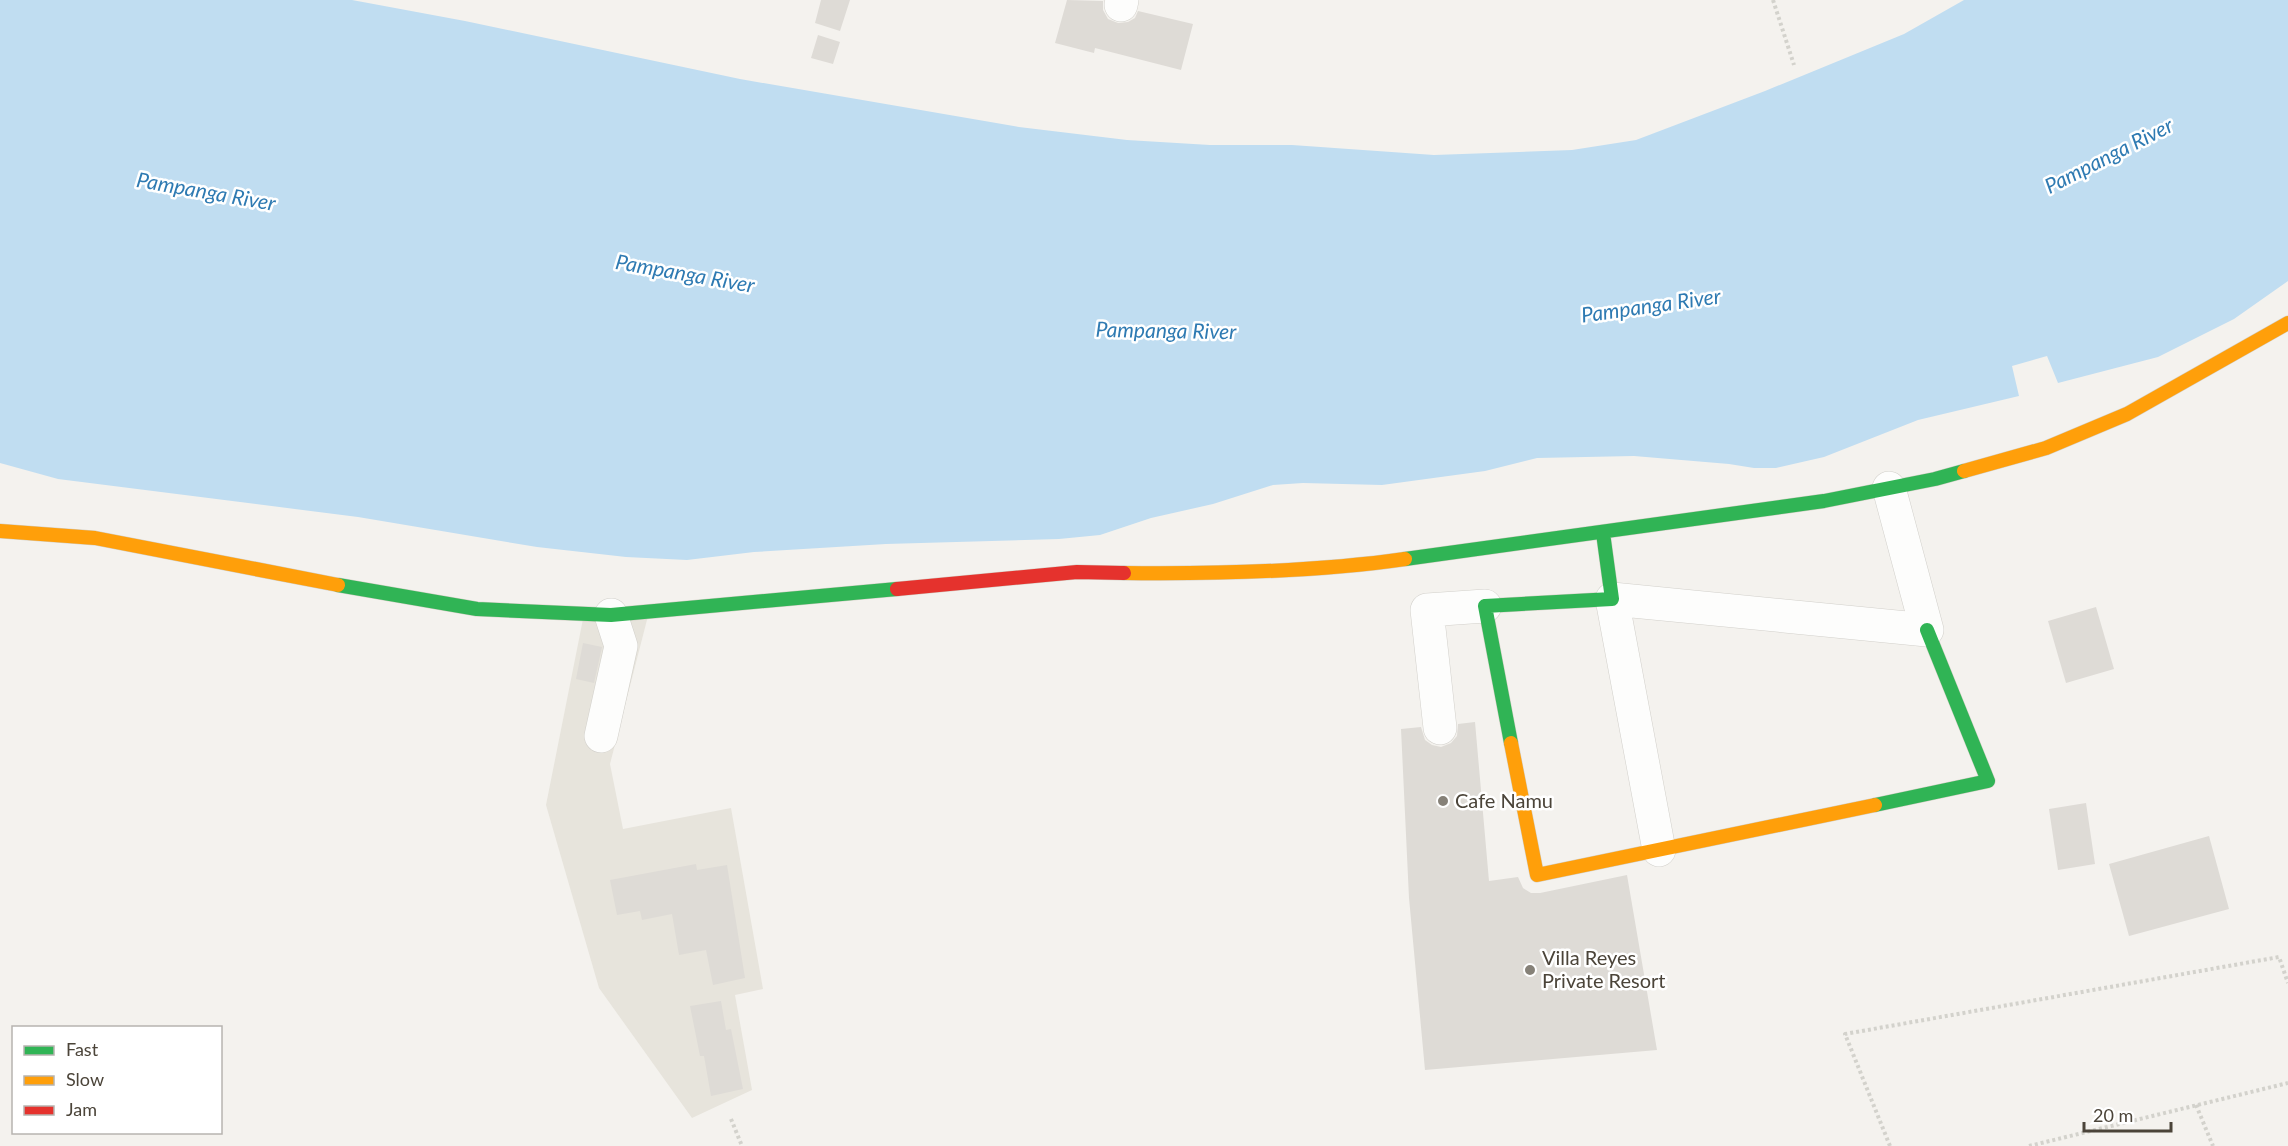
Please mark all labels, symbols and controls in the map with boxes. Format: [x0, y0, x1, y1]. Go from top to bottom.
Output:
water label: Pampanga River [2040, 111, 2177, 198]
water label: Pampanga River [135, 166, 279, 215]
water label: Pampanga River [614, 248, 758, 297]
water label: Pampanga River [1579, 282, 1723, 327]
water label: Pampanga River [1095, 316, 1237, 343]
place label: Cafe Namu [1455, 788, 1553, 812]
marker: Cafe Namu [1436, 794, 1450, 808]
place label: Villa Reyes Private Resort [1542, 945, 1666, 992]
marker: Villa Reyes Private Resort [1523, 963, 1537, 977]
legend [12, 1026, 222, 1134]
text: Fast [66, 1038, 99, 1060]
text: Slow [66, 1068, 104, 1090]
scale bar [2084, 1095, 2171, 1133]
text: Jam [66, 1098, 97, 1120]
text: 20 m [2093, 1104, 2133, 1126]

